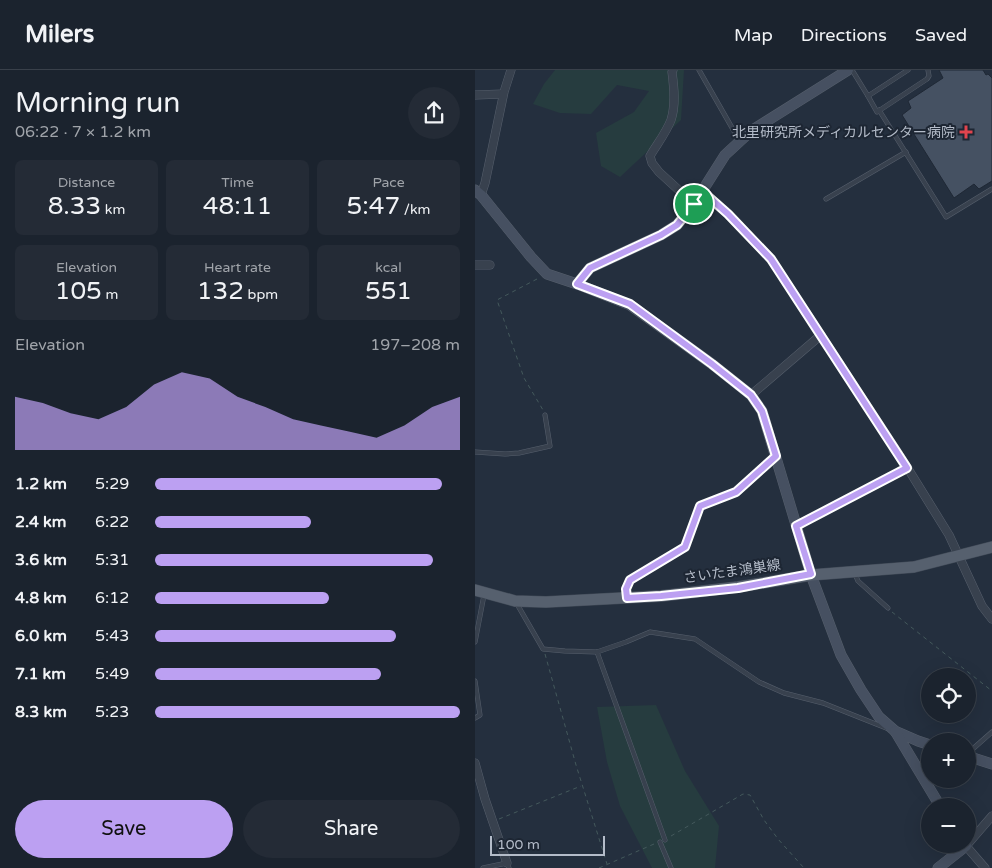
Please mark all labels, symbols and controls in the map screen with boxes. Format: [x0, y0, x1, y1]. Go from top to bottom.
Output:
text: Milers [25, 20, 94, 49]
text: Map [734, 24, 773, 46]
text: Directions [801, 24, 887, 46]
text: Saved [915, 24, 967, 46]
text: Morning run [15, 86, 180, 120]
button: share [408, 87, 460, 139]
text: 06:22 · 7 × 1.2 km [15, 122, 151, 142]
place label: 北里研究所メディカルセンター病院 [732, 124, 955, 141]
marker: 北里研究所メディカルセンター病院 [959, 125, 973, 139]
text: Distance [58, 174, 115, 191]
text: Time [221, 174, 254, 191]
text: Pace [372, 174, 405, 191]
pin [673, 183, 715, 225]
icon: arrive [680, 190, 708, 218]
text: 8.33 [48, 191, 101, 221]
text: 48:11 [203, 191, 272, 221]
text: 5:47 [347, 191, 400, 221]
text: km [101, 201, 125, 218]
text: /km [400, 201, 430, 218]
text: Elevation [56, 259, 117, 276]
text: Heart rate [204, 259, 271, 276]
text: kcal [375, 259, 402, 276]
text: 105 [55, 276, 102, 306]
text: 132 [197, 276, 244, 306]
text: 551 [365, 276, 412, 306]
text: m [102, 286, 118, 303]
text: bpm [244, 286, 278, 303]
text: Elevation [15, 335, 85, 355]
text: 197–208 m [370, 335, 460, 355]
text: 1.2 km [15, 474, 67, 494]
text: 5:29 [95, 474, 129, 494]
text: 2.4 km [15, 512, 67, 532]
text: 6:22 [95, 512, 129, 532]
text: 3.6 km [15, 550, 67, 570]
text: 5:31 [95, 550, 129, 570]
street label: さいたま鴻巣線 [683, 556, 782, 587]
text: 4.8 km [15, 588, 67, 608]
text: 6:12 [95, 588, 129, 608]
text: 6.0 km [15, 626, 67, 646]
text: 5:43 [95, 626, 129, 646]
text: 7.1 km [15, 664, 66, 684]
text: 5:49 [95, 664, 129, 684]
map controls [921, 668, 976, 853]
button: locate [921, 668, 976, 723]
text: 8.3 km [15, 702, 67, 722]
text: 5:23 [95, 702, 129, 722]
button: + [921, 733, 976, 788]
button: − [921, 798, 976, 853]
button: Save [15, 800, 233, 858]
button: Share [243, 800, 460, 858]
scale bar [490, 833, 605, 856]
text: 100 m [497, 836, 540, 853]

